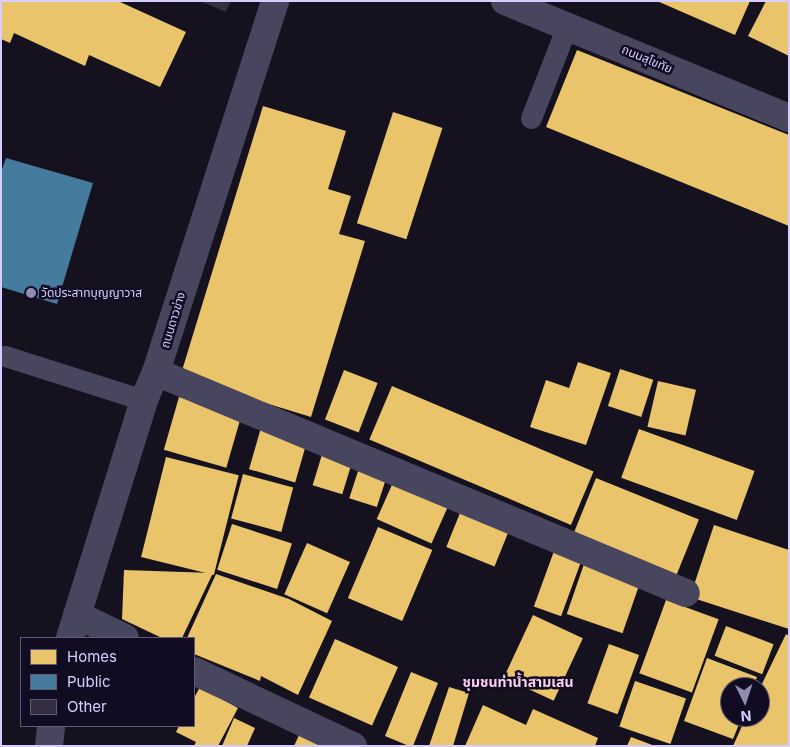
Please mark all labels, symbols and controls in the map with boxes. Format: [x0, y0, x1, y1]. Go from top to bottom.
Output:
street label: ถนนสุโขทัย [620, 42, 674, 76]
place label: วัดประสาทบุญญาวาส [41, 286, 142, 300]
marker: วัดประสาทบุญญาวาส [25, 287, 37, 299]
street label: ถนนดาวข่าง [158, 290, 188, 350]
legend [20, 637, 195, 727]
text: Homes [67, 647, 117, 666]
text: Public [67, 672, 110, 691]
district label: ชุมชนท่าน้ำสามเสน [463, 674, 573, 690]
north arrow [720, 677, 770, 727]
text: Other [67, 697, 107, 716]
text: N [740, 708, 752, 725]

